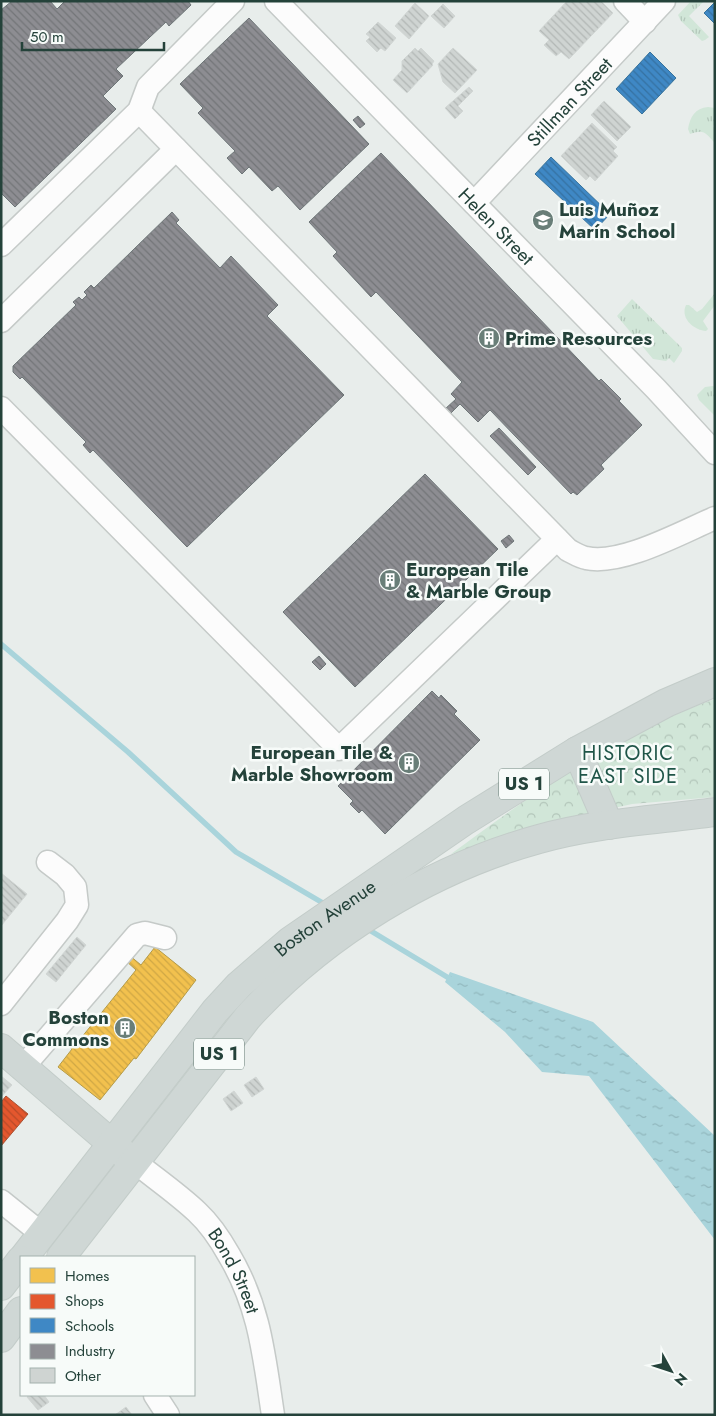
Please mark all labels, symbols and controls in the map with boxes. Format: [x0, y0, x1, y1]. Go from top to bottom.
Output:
scale bar [22, 20, 165, 52]
text: 50 m [30, 26, 64, 48]
street label: Stillman Street [520, 51, 618, 152]
street label: Helen Street [452, 181, 541, 271]
place label: Luis Muñoz Marín School [559, 196, 675, 245]
school or university icon: Luis Muñoz Marín School [531, 208, 555, 232]
place label: Prime Resources [505, 325, 652, 352]
building icon: Prime Resources [477, 326, 501, 350]
place label: European Tile & Marble Group [406, 556, 552, 605]
building icon: European Tile & Marble Group [378, 568, 402, 592]
place label: European Tile & Marble Showroom [231, 739, 393, 788]
district label: HISTORIC EAST SIDE [578, 739, 678, 791]
building icon: European Tile & Marble Showroom [397, 751, 421, 775]
road number: US 1 [499, 769, 549, 800]
street label: Boston Avenue [268, 872, 381, 963]
place label: Boston Commons [23, 1004, 109, 1053]
building icon: Boston Commons [113, 1016, 137, 1040]
road number: US 1 [194, 1038, 244, 1070]
street label: Bond Street [202, 1222, 267, 1317]
legend [20, 1256, 195, 1396]
text: Homes [65, 1265, 109, 1287]
text: Shops [65, 1290, 104, 1312]
text: Schools [65, 1315, 114, 1337]
text: Industry [65, 1340, 115, 1362]
north arrow [646, 1346, 696, 1396]
text: Other [65, 1365, 102, 1387]
text: N [670, 1369, 692, 1390]

